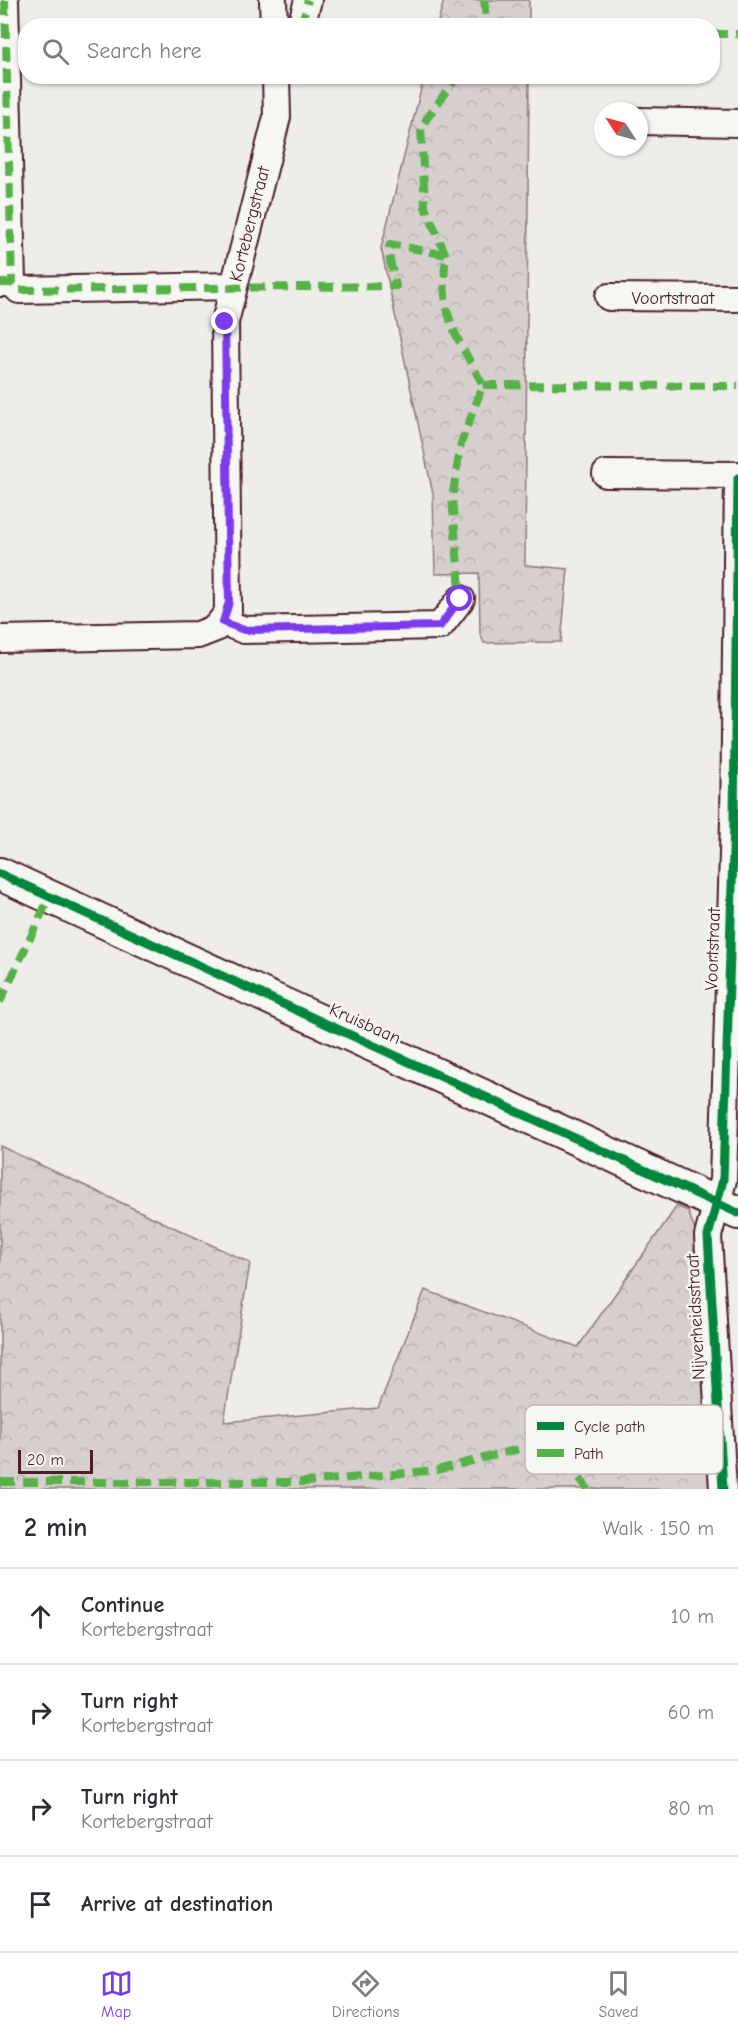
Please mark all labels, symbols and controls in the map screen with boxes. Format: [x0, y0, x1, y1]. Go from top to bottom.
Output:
search box [18, 18, 720, 84]
icon: search [39, 35, 72, 68]
text: Search here [87, 38, 202, 64]
north arrow [594, 102, 648, 156]
street label: Kortebergstraat [225, 163, 275, 284]
street label: Voortstraat [631, 288, 715, 309]
route end [211, 308, 237, 334]
route start [446, 585, 472, 611]
street label: Voortstraat [701, 906, 725, 991]
street label: Kruisbaan [326, 999, 404, 1049]
street label: Nijverheidsstraat [682, 1252, 710, 1381]
legend [525, 1405, 723, 1474]
text: Cycle path [574, 1418, 645, 1436]
text: Path [574, 1445, 604, 1463]
scale bar [18, 1447, 93, 1474]
text: 20 m [27, 1451, 64, 1469]
text: 2 min [24, 1513, 87, 1543]
text: Walk · 150 m [603, 1517, 714, 1540]
text: Continue [81, 1592, 164, 1618]
icon: ahead [24, 1600, 57, 1633]
text: 10 m [671, 1605, 714, 1628]
text: Kortebergstraat [81, 1618, 213, 1641]
text: Turn right [81, 1688, 178, 1714]
icon: right [24, 1696, 57, 1729]
text: 60 m [668, 1701, 714, 1724]
text: Kortebergstraat [81, 1714, 213, 1737]
text: Turn right [81, 1784, 178, 1810]
icon: right [24, 1792, 57, 1825]
text: 80 m [668, 1797, 714, 1820]
text: Kortebergstraat [81, 1810, 213, 1833]
icon: arrive [24, 1888, 57, 1921]
text: Arrive at destination [81, 1891, 273, 1917]
tab: Map [100, 1967, 133, 2021]
tab: Directions [332, 1967, 399, 2021]
tab: Saved [598, 1967, 638, 2021]

